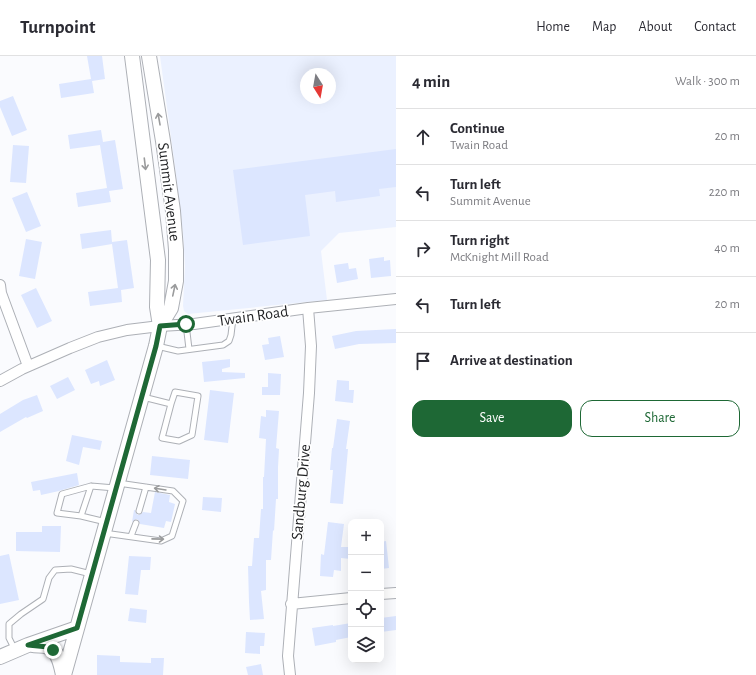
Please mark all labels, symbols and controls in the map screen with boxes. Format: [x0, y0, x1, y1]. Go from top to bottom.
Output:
text: Turnpoint [20, 18, 95, 37]
text: Home [536, 20, 570, 34]
text: Map [592, 20, 616, 34]
text: About [638, 20, 672, 34]
text: Contact [694, 20, 736, 34]
north arrow [300, 68, 336, 104]
text: 4 min [412, 73, 450, 90]
text: Walk · 300 m [675, 75, 740, 88]
one-way arrow [155, 113, 163, 126]
text: Continue [450, 121, 505, 136]
icon: ahead [412, 126, 434, 148]
text: 20 m [715, 130, 740, 143]
text: Twain Road [450, 139, 508, 152]
street label: Summit Avenue [155, 142, 183, 242]
one-way arrow [141, 157, 149, 170]
text: Turn left [450, 177, 501, 192]
icon: left [412, 182, 434, 204]
text: 220 m [709, 186, 740, 199]
text: Summit Avenue [450, 195, 531, 208]
text: Turn right [450, 233, 509, 248]
icon: right [412, 238, 434, 260]
text: 40 m [714, 242, 740, 255]
text: McKnight Mill Road [450, 251, 549, 264]
one-way arrow [171, 284, 179, 297]
icon: left [412, 294, 434, 316]
text: Turn left [450, 297, 501, 312]
text: 20 m [715, 298, 740, 311]
street label: Twain Road [217, 303, 289, 329]
route start [177, 315, 195, 333]
icon: arrive [412, 350, 434, 372]
text: Arrive at destination [450, 353, 573, 368]
button: Save [412, 400, 572, 437]
button: Share [580, 400, 740, 437]
street label: Sandburg Drive [289, 443, 313, 541]
one-way arrow [154, 485, 167, 493]
map controls [348, 519, 384, 663]
button: + [348, 519, 384, 555]
one-way arrow [151, 535, 164, 543]
button: − [348, 555, 384, 591]
button: locate [348, 591, 384, 627]
button: layers [348, 627, 384, 663]
route end [44, 641, 62, 659]

